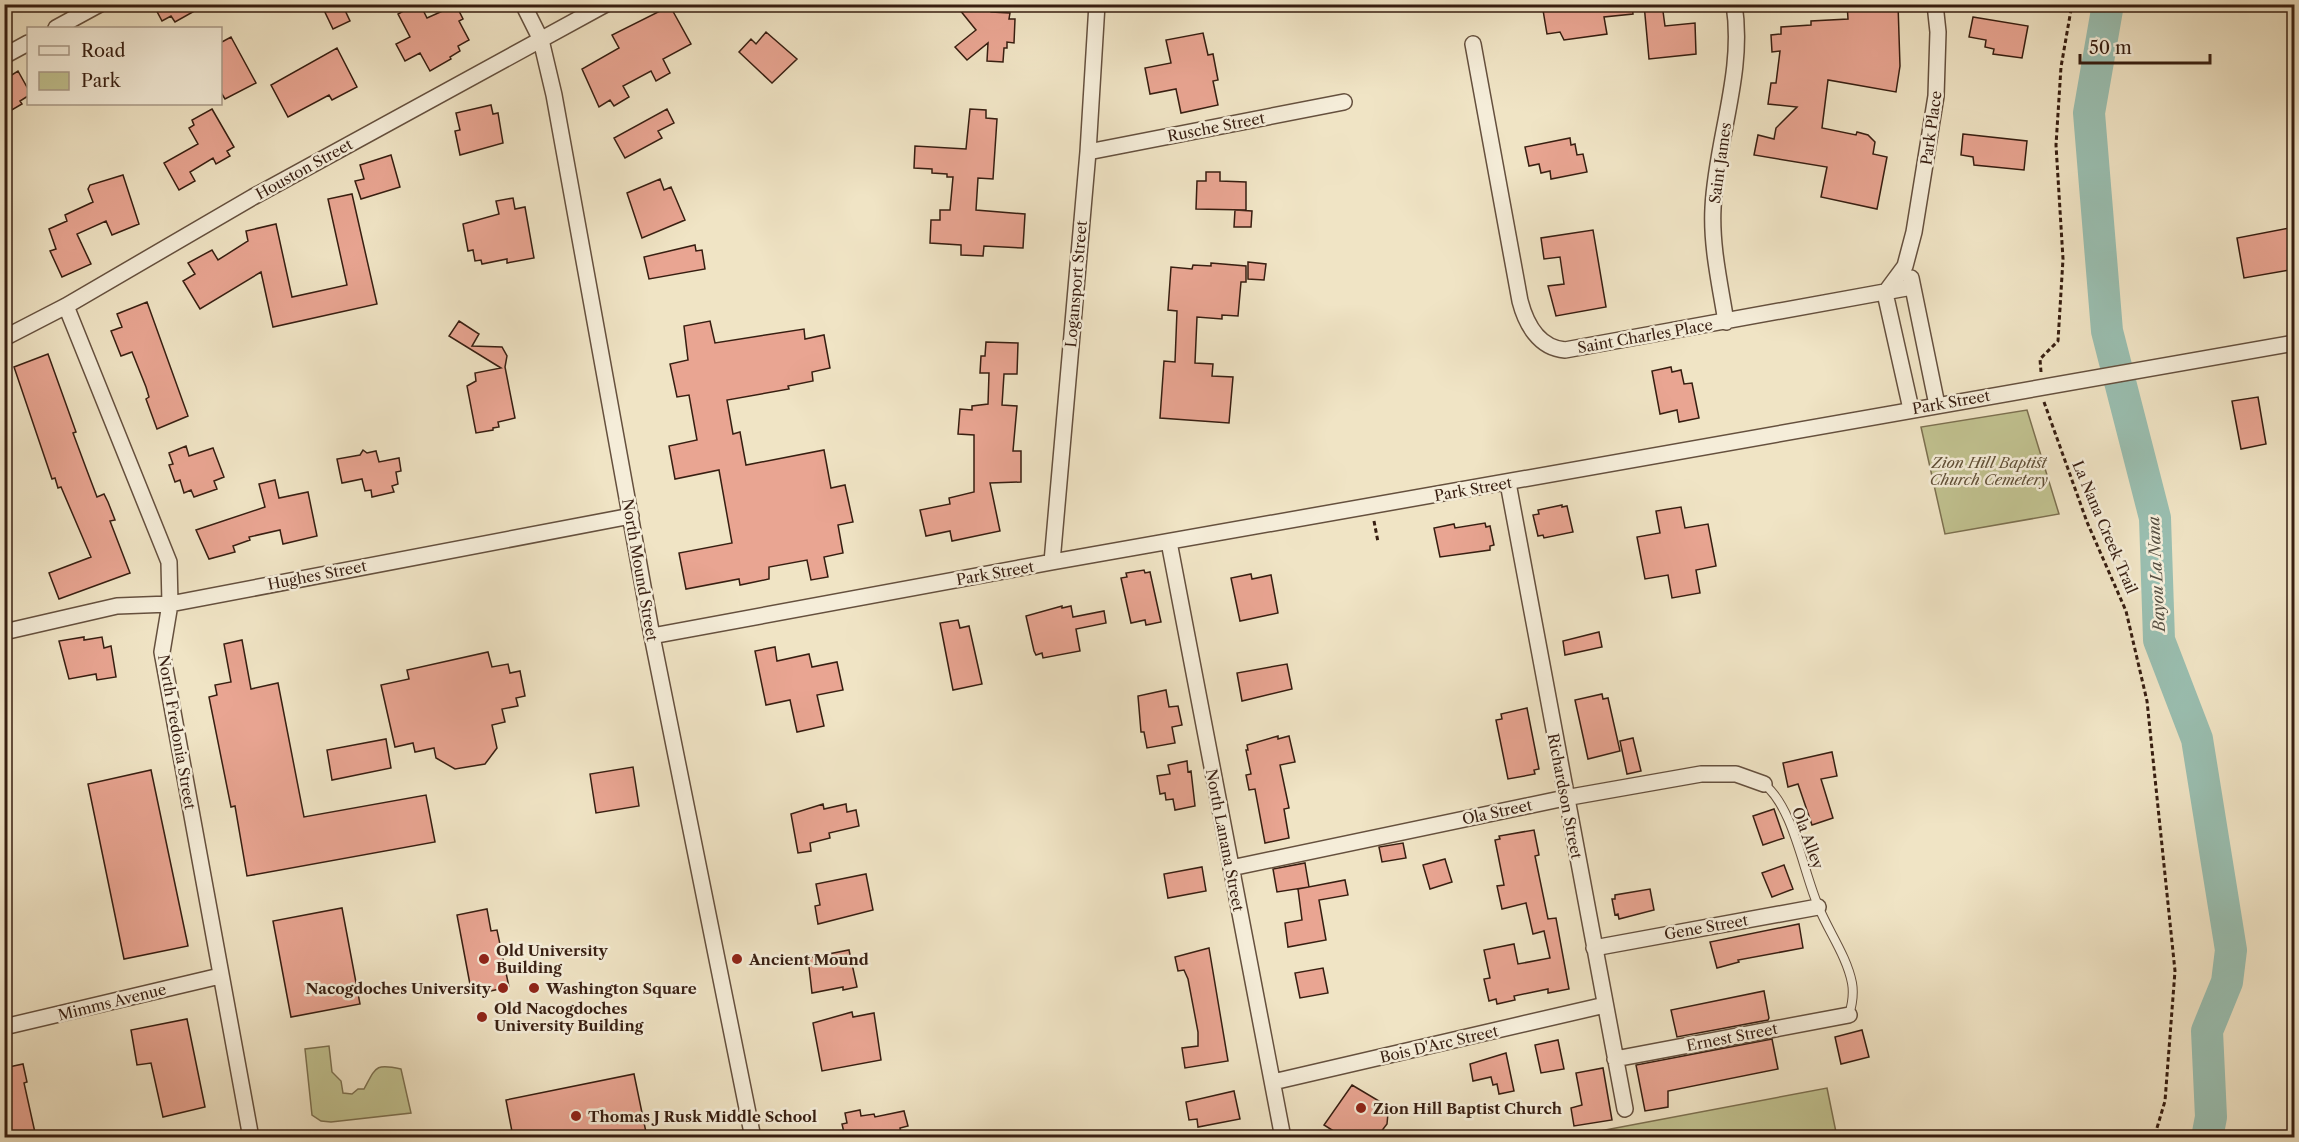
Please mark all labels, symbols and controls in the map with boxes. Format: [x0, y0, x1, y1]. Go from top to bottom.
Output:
legend [27, 27, 222, 105]
scale bar [2080, 27, 2210, 65]
text: 50 m [2089, 37, 2132, 59]
text: Road [81, 40, 126, 62]
text: Park [81, 70, 122, 92]
street label: Park Place [1916, 90, 1946, 166]
street label: Rusche Street [1166, 108, 1267, 146]
street label: Saint James [1705, 121, 1735, 205]
street label: Houston Street [252, 134, 356, 203]
street label: Logansport Street [1061, 219, 1091, 348]
street label: Saint Charles Place [1576, 315, 1714, 357]
street label: Park Street [1911, 386, 1992, 418]
park label: Zion Hill Baptist Church Cemetery [1930, 453, 2049, 489]
street label: La Nana Creek Trail [2068, 458, 2142, 597]
street label: Park Street [1433, 473, 1514, 505]
street label: North Mound Street [618, 497, 662, 643]
water label: Bayou La Nana [2143, 515, 2169, 634]
street label: Hughes Street [266, 556, 369, 594]
street label: Park Street [955, 557, 1036, 589]
street label: North Fredonia Street [154, 653, 200, 812]
street label: Richardson Street [1544, 732, 1587, 861]
street label: North Lanana Street [1202, 767, 1248, 914]
street label: Ola Street [1460, 795, 1534, 829]
street label: Ola Alley [1788, 804, 1828, 872]
street label: Gene Street [1663, 910, 1750, 944]
place label: Old University Building [496, 941, 609, 977]
place label: Ancient Mound [748, 950, 869, 969]
marker: Old University Building [477, 952, 491, 966]
marker: Ancient Mound [730, 952, 744, 966]
street label: Mimms Avenue [56, 979, 168, 1025]
place label: Nacogdoches University [306, 979, 492, 998]
place label: Washington Square [545, 979, 697, 998]
marker: Nacogdoches University [496, 981, 510, 995]
marker: Washington Square [527, 981, 541, 995]
place label: Old Nacogdoches University Building [494, 999, 644, 1035]
marker: Old Nacogdoches University Building [475, 1010, 489, 1024]
street label: Ernest Street [1685, 1019, 1780, 1055]
street label: Bois D'Arc Street [1378, 1021, 1501, 1067]
place label: Zion Hill Baptist Church [1373, 1099, 1563, 1118]
marker: Zion Hill Baptist Church [1354, 1101, 1368, 1115]
place label: Thomas J Rusk Middle School [588, 1107, 817, 1126]
marker: Thomas J Rusk Middle School [569, 1109, 583, 1123]

